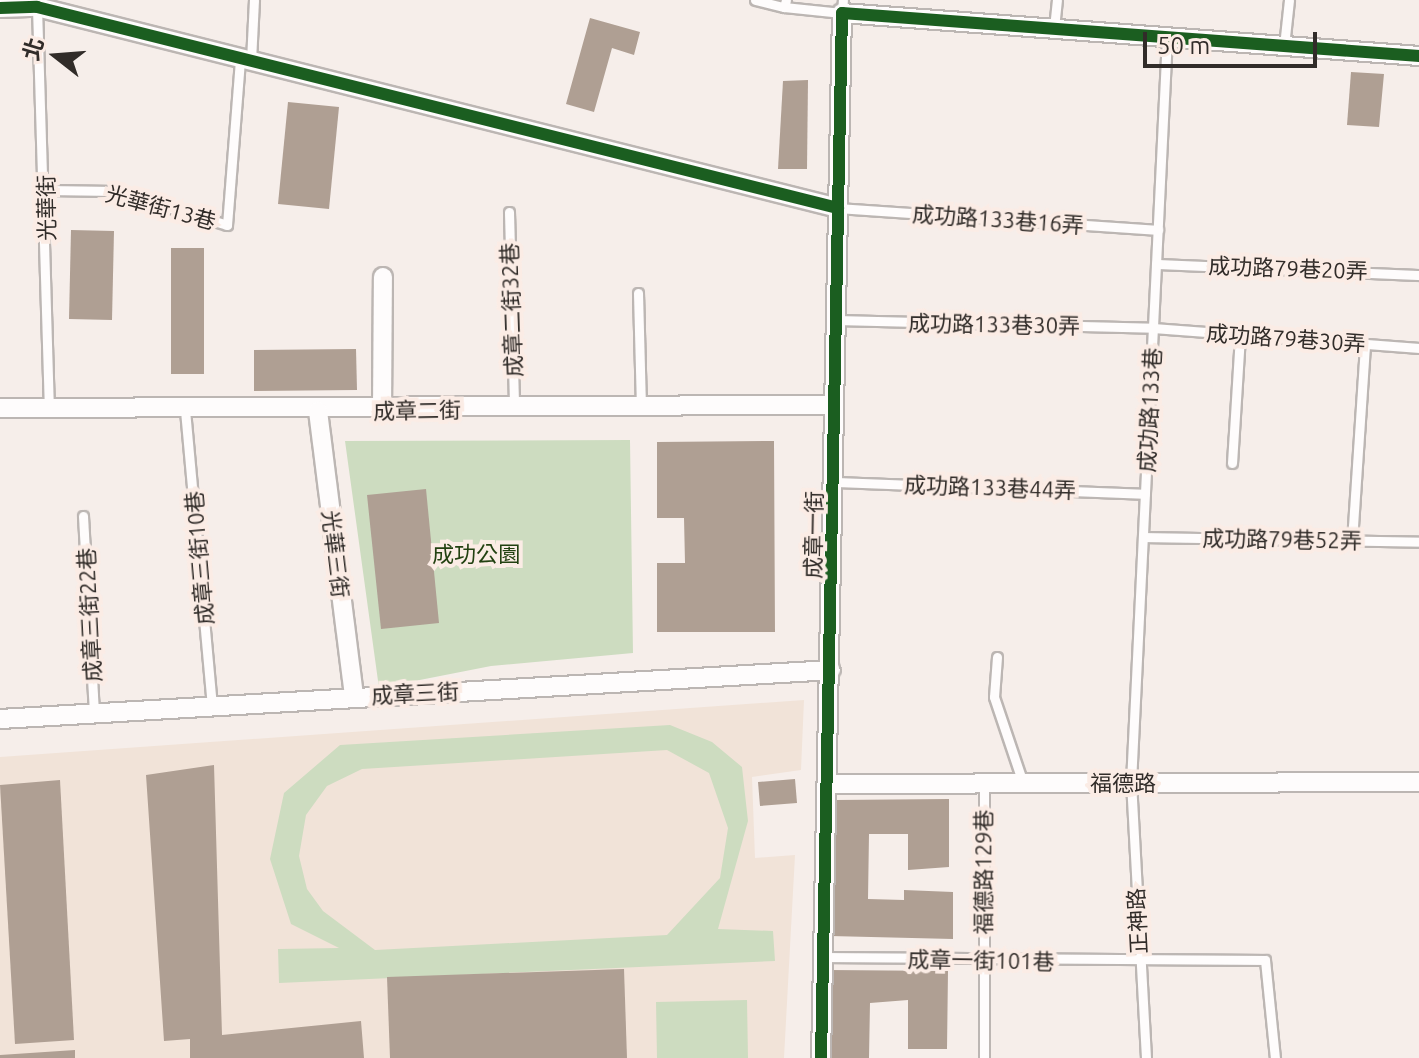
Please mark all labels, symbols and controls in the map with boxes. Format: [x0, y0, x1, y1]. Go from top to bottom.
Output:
north arrow [16, 16, 96, 96]
scale bar [1147, 16, 1321, 66]
text: 50 m [1157, 32, 1210, 59]
text: 北 [17, 35, 48, 63]
street label: 光華街 [32, 175, 60, 241]
street label: 光華街13巷 [103, 180, 219, 234]
street label: 成功路133巷16弄 [911, 200, 1085, 238]
street label: 成章二街32巷 [495, 242, 527, 378]
street label: 成功路79巷20弄 [1208, 252, 1368, 284]
street label: 成功路133巷30弄 [908, 309, 1080, 339]
street label: 成功路79巷30弄 [1205, 319, 1367, 357]
street label: 成功路133巷 [1133, 347, 1165, 473]
street label: 成章二街 [373, 396, 461, 424]
street label: 成功路133巷44弄 [904, 471, 1076, 503]
street label: 成章三街10巷 [180, 490, 218, 626]
street label: 成章一街 [799, 491, 827, 579]
street label: 光華三街 [318, 509, 354, 599]
street label: 成功路79巷52弄 [1202, 524, 1362, 554]
park label: 成功公園 [432, 541, 520, 567]
street label: 成章三街22巷 [72, 547, 106, 683]
street label: 成章三街 [370, 678, 460, 708]
street label: 福德路 [1090, 770, 1156, 796]
street label: 福德路129巷 [970, 809, 996, 935]
street label: 正神路 [1122, 887, 1152, 955]
street label: 成章一街101巷 [907, 946, 1055, 974]

